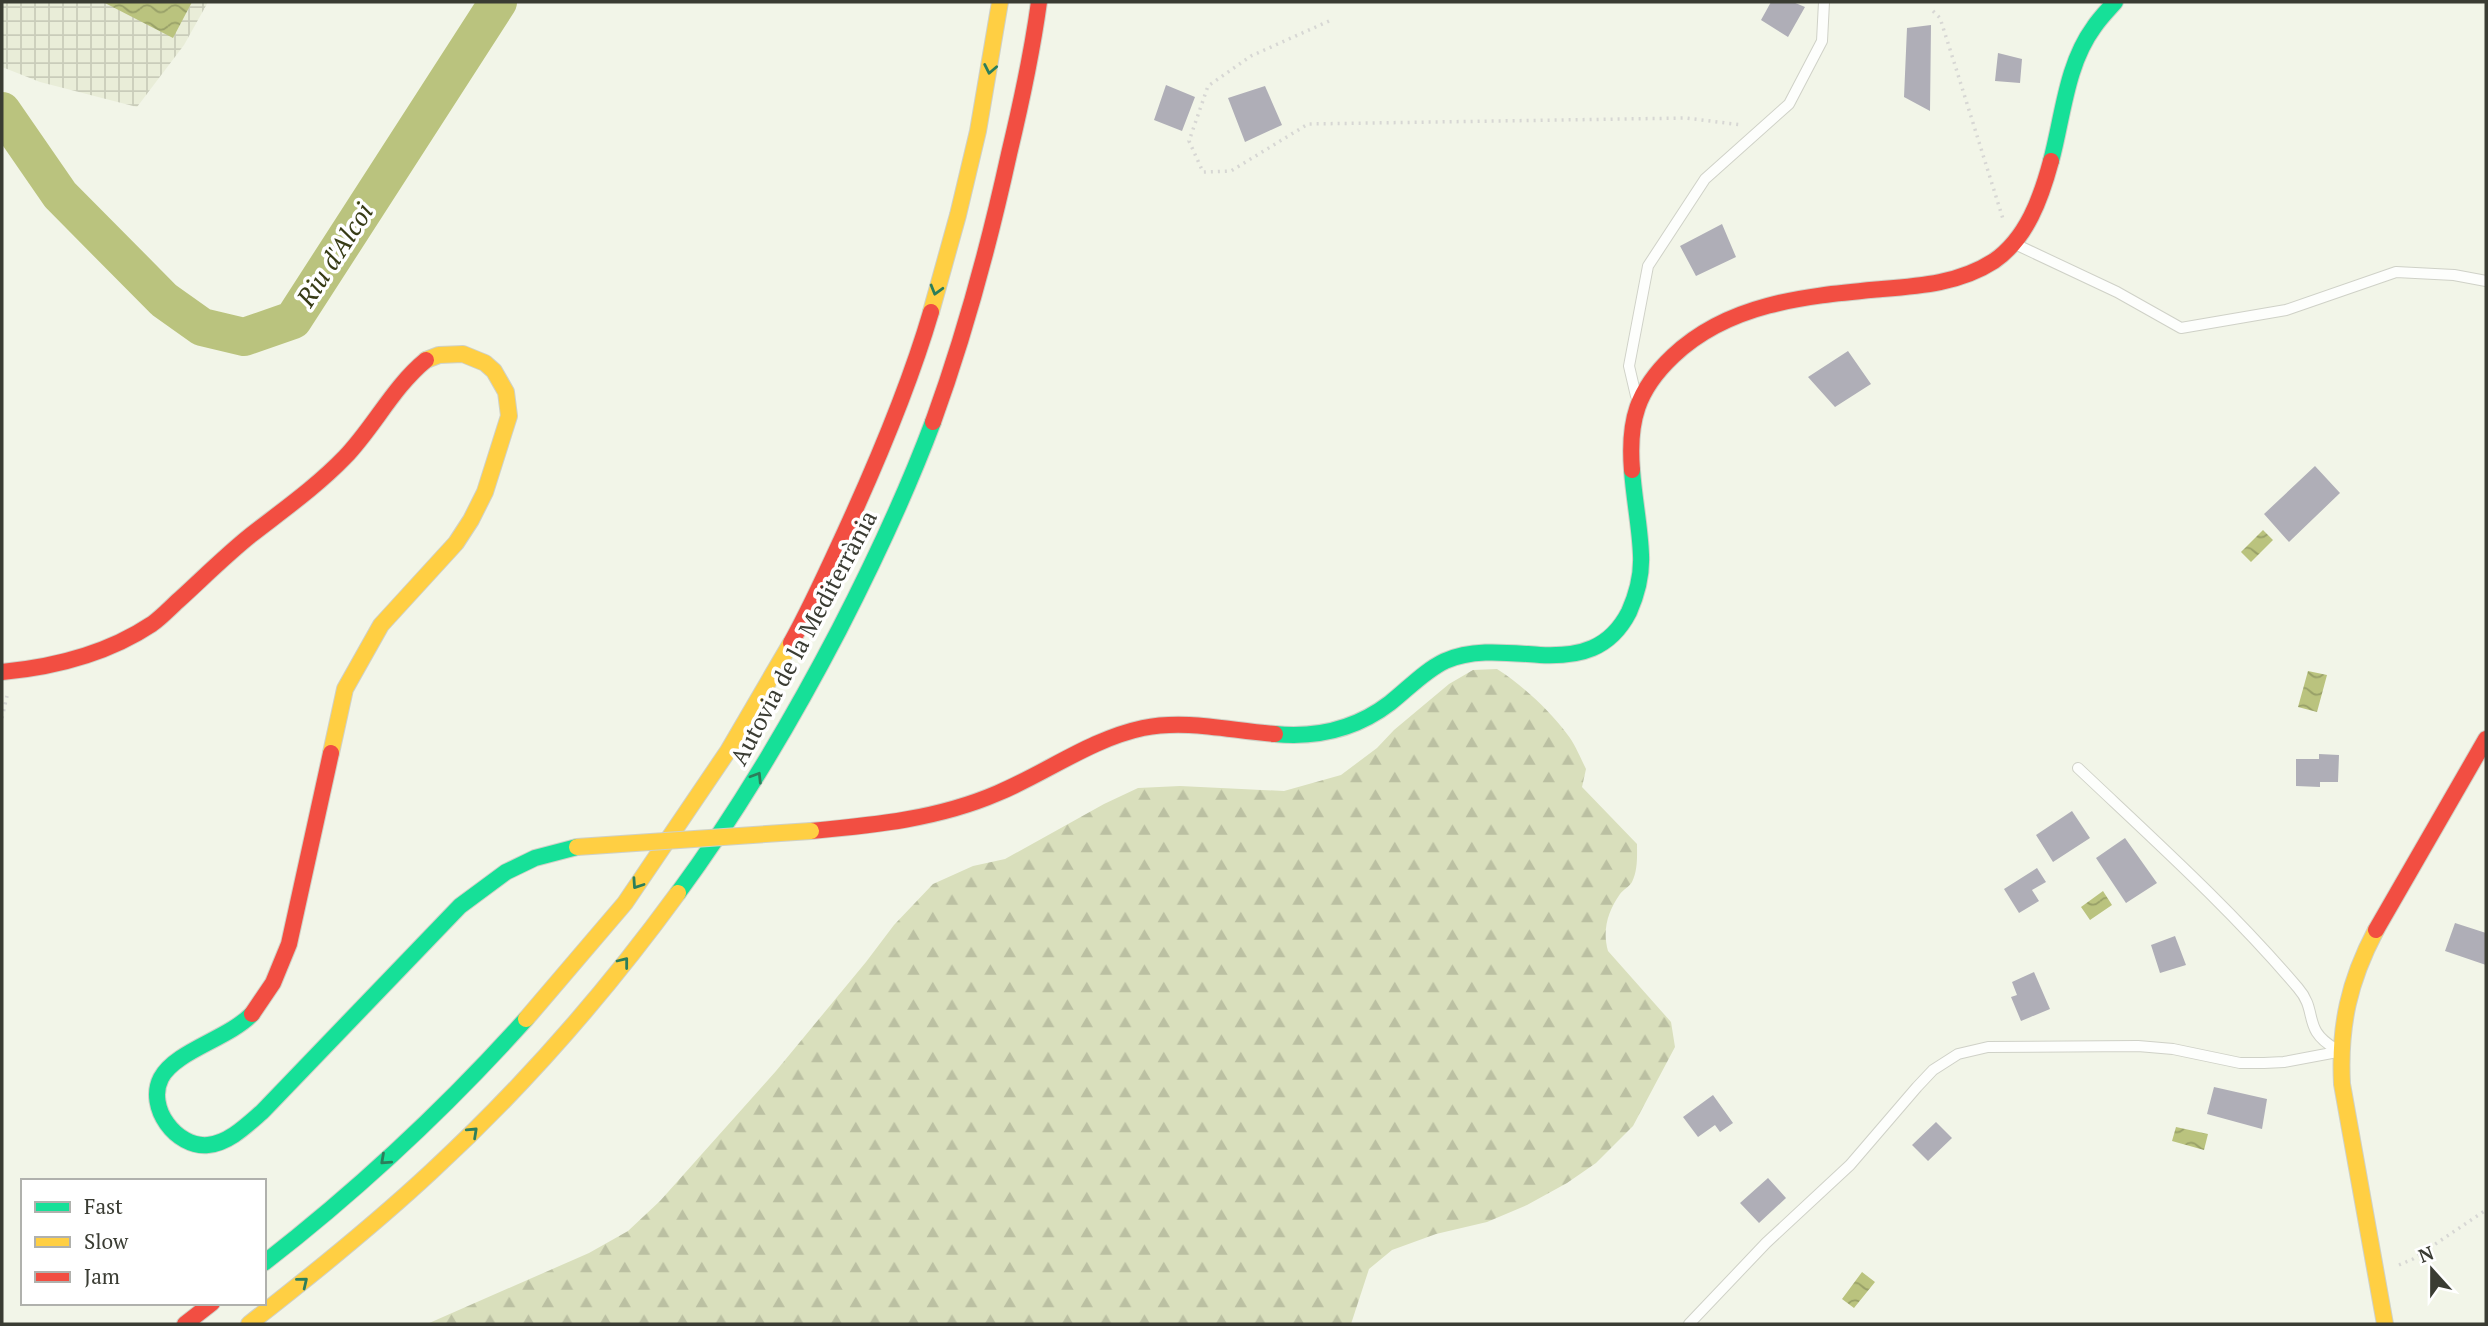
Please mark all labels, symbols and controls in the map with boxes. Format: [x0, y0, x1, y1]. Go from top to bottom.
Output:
one-way arrow [983, 63, 998, 75]
water label: Riu d'Alcoi [288, 196, 380, 313]
one-way arrow [930, 284, 945, 296]
street label: Autovia de la Mediterrània [722, 505, 884, 771]
one-way arrow [748, 772, 761, 785]
one-way arrow [633, 876, 645, 889]
one-way arrow [616, 957, 629, 970]
one-way arrow [465, 1127, 478, 1140]
one-way arrow [380, 1152, 393, 1164]
legend [21, 1179, 266, 1305]
text: Fast [84, 1192, 123, 1220]
text: Slow [84, 1227, 129, 1255]
north arrow [2397, 1235, 2467, 1305]
text: N [2415, 1239, 2437, 1268]
text: Jam [84, 1262, 120, 1290]
one-way arrow [294, 1278, 307, 1290]

